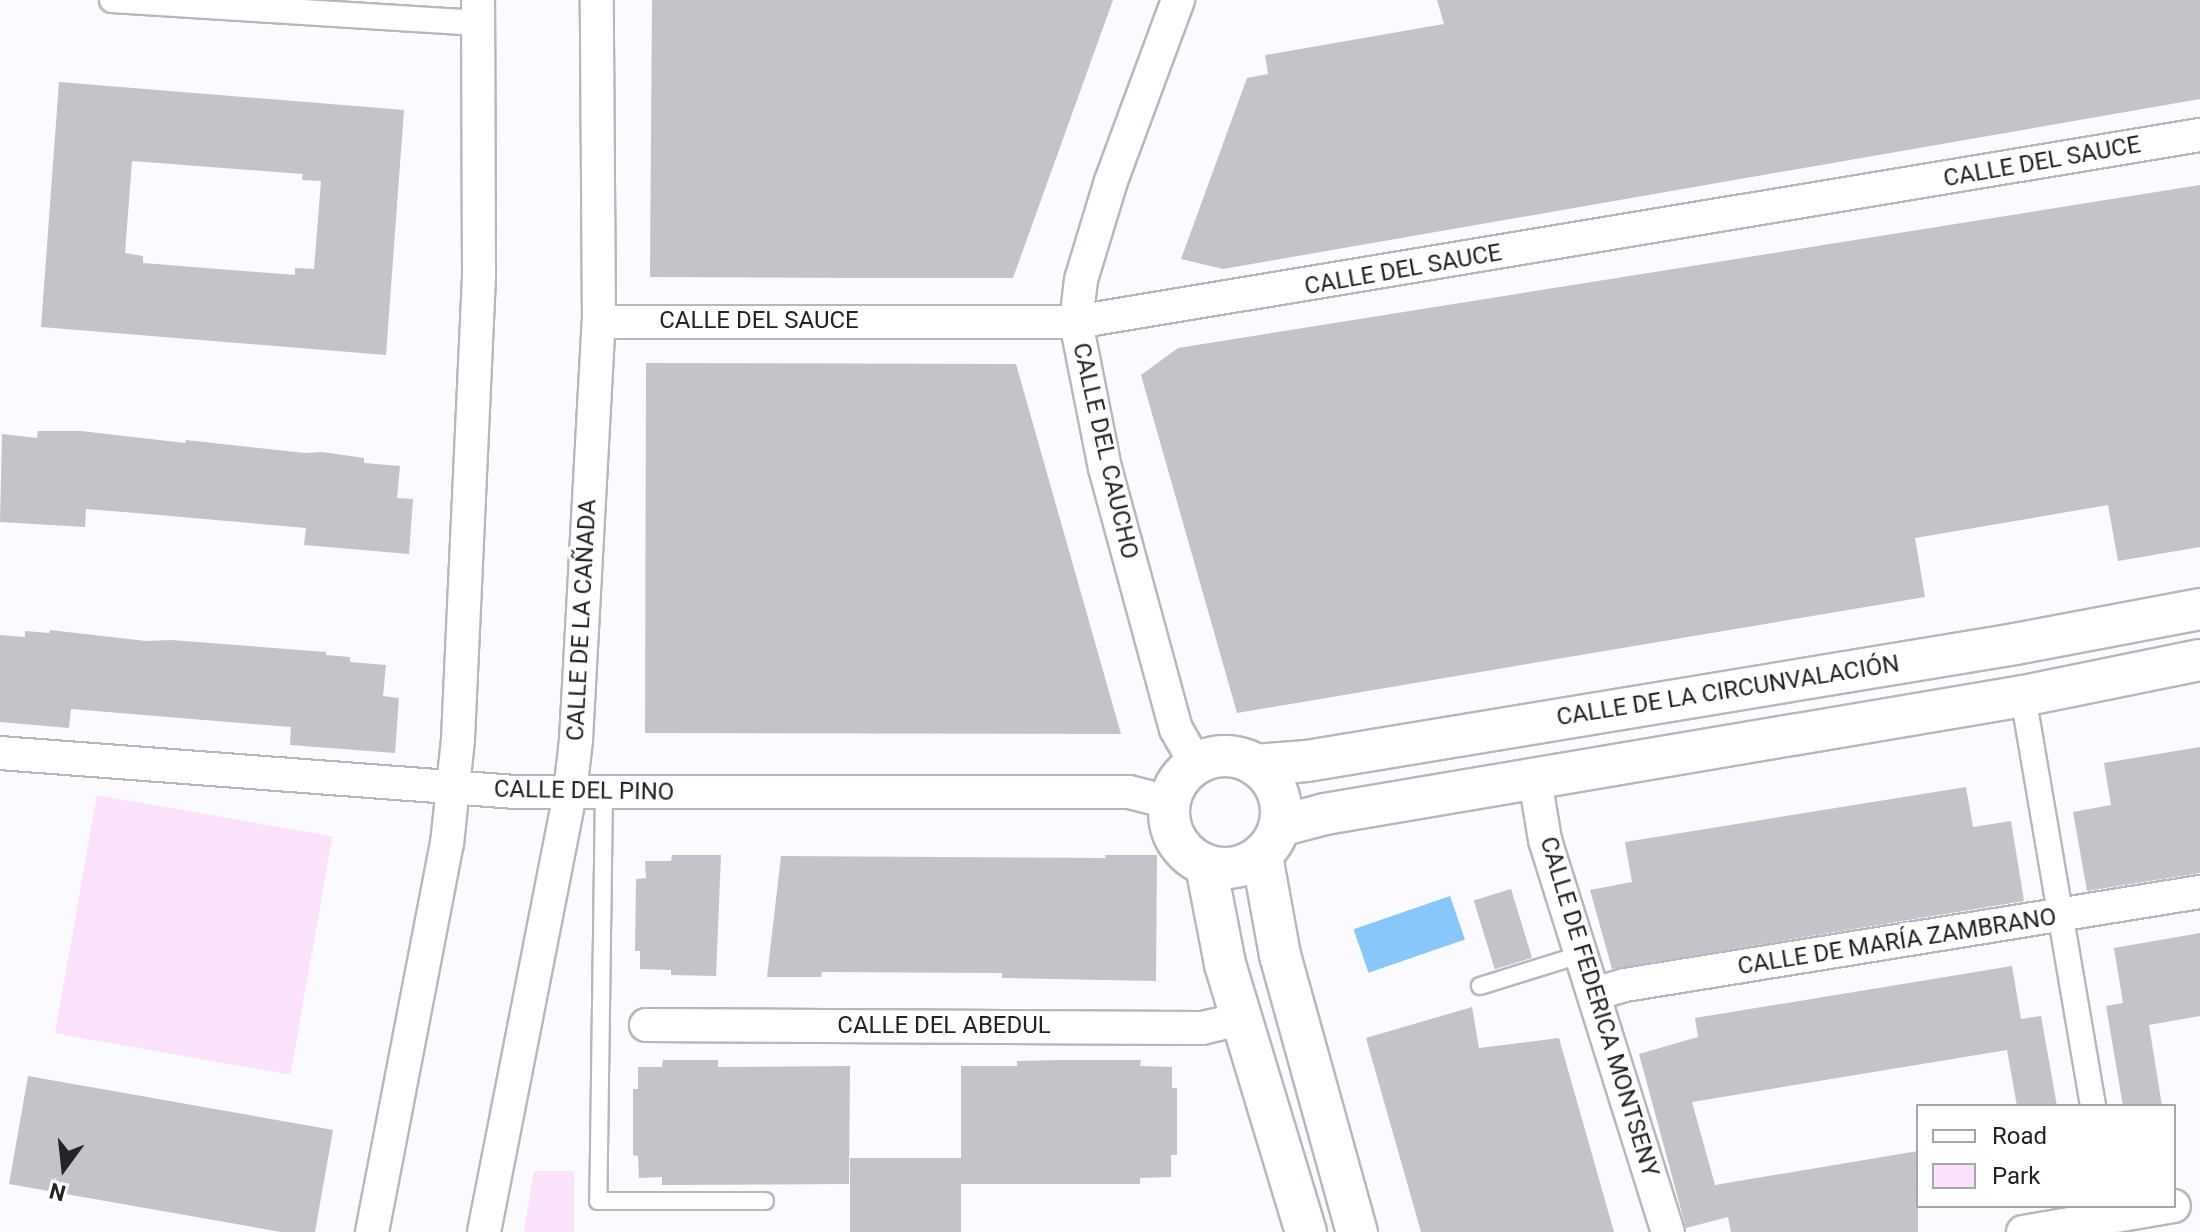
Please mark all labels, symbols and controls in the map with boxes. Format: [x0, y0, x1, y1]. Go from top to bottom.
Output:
street label: CALLE DEL SAUCE [1941, 130, 2143, 194]
street label: CALLE DEL SAUCE [1302, 238, 1504, 302]
street label: CALLE DEL SAUCE [659, 307, 859, 335]
street label: CALLE DEL CAUCHO [1066, 340, 1144, 562]
street label: CALLE DE LA CAÑADA [561, 498, 603, 742]
street label: CALLE DE LA CIRCUNVALACIÓN [1555, 650, 1901, 732]
street label: CALLE DEL PINO [494, 775, 674, 807]
street label: CALLE DE FEDERICA MONTSENY [1533, 833, 1665, 1181]
street label: CALLE DE MARÍA ZAMBRANO [1736, 903, 2058, 981]
street label: CALLE DEL ABEDUL [837, 1012, 1051, 1040]
legend [1916, 1104, 2176, 1208]
text: Road [1992, 1122, 2047, 1150]
north arrow [24, 1128, 104, 1208]
text: Park [1992, 1162, 2040, 1190]
text: N [47, 1178, 68, 1206]

